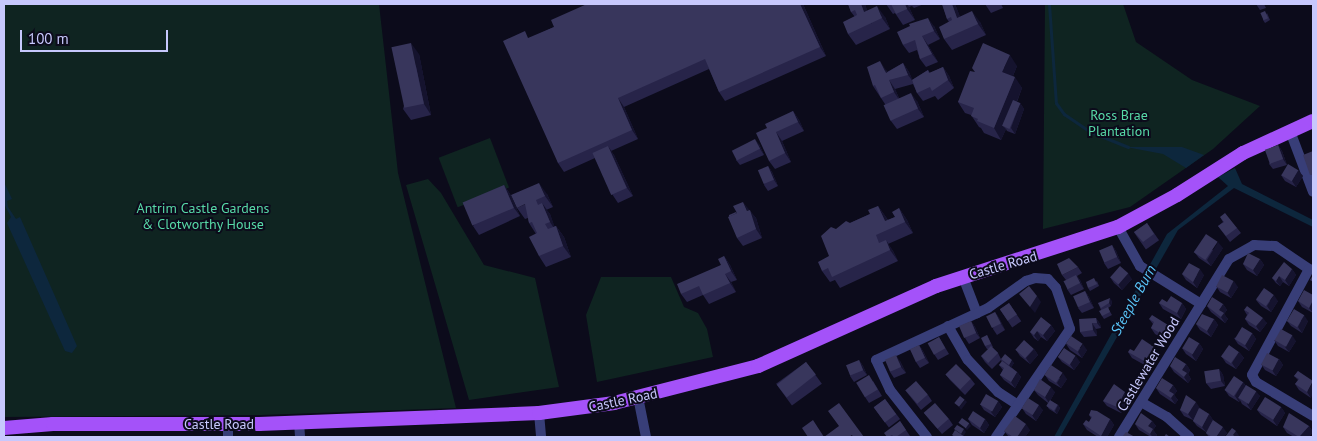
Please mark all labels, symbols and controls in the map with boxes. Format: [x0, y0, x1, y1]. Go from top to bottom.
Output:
scale bar [22, 20, 170, 52]
text: 100 m [28, 29, 69, 48]
park label: Ross Brae Plantation [1088, 107, 1150, 140]
park label: Antrim Castle Gardens & Clotworthy House [137, 200, 269, 232]
street label: Castle Road [967, 247, 1039, 283]
water label: Steeple Burn [1106, 262, 1160, 338]
street label: Castlewater Wood [1113, 314, 1183, 414]
street label: Castle Road [587, 385, 659, 415]
street label: Castle Road [184, 416, 254, 432]

